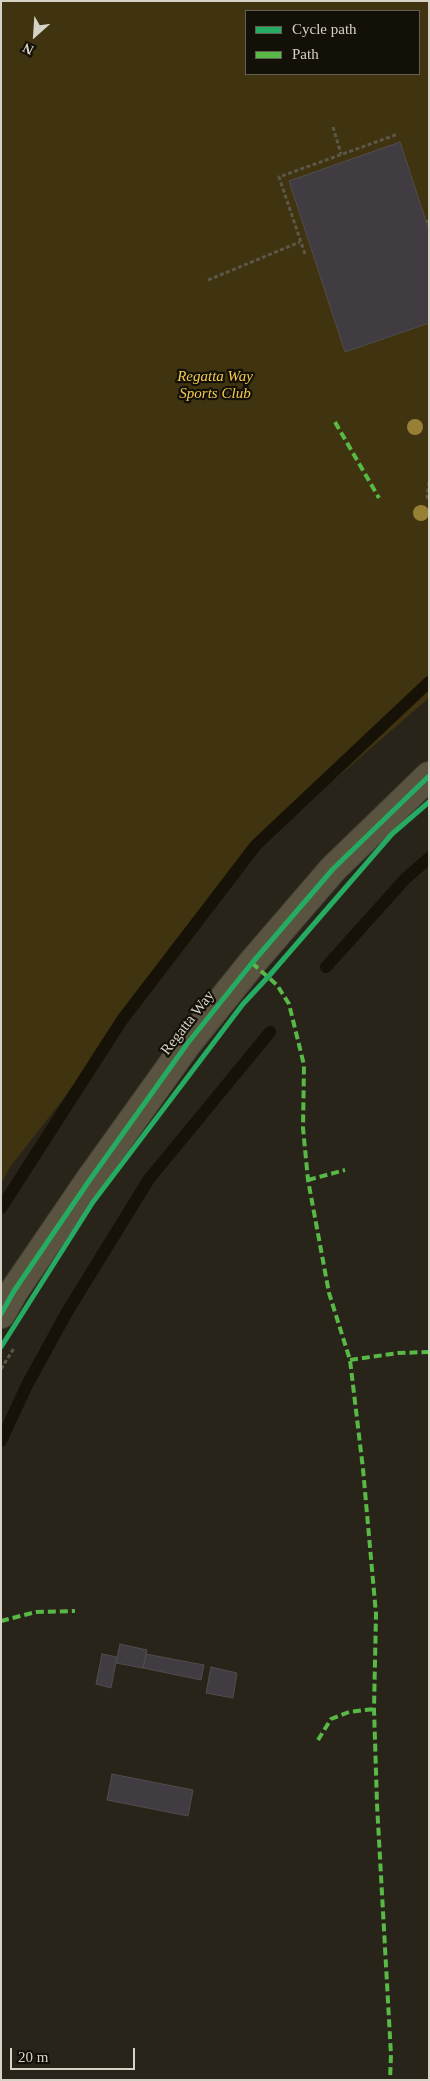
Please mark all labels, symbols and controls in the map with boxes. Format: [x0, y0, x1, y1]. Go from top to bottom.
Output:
north arrow [10, 10, 60, 60]
legend [245, 10, 420, 75]
text: Cycle path [292, 21, 357, 37]
text: N [20, 40, 36, 58]
text: Path [292, 46, 319, 62]
park label: Regatta Way Sports Club [177, 368, 253, 403]
street label: Regatta Way [157, 987, 219, 1059]
scale bar [12, 2038, 138, 2070]
text: 20 m [18, 2049, 48, 2065]

